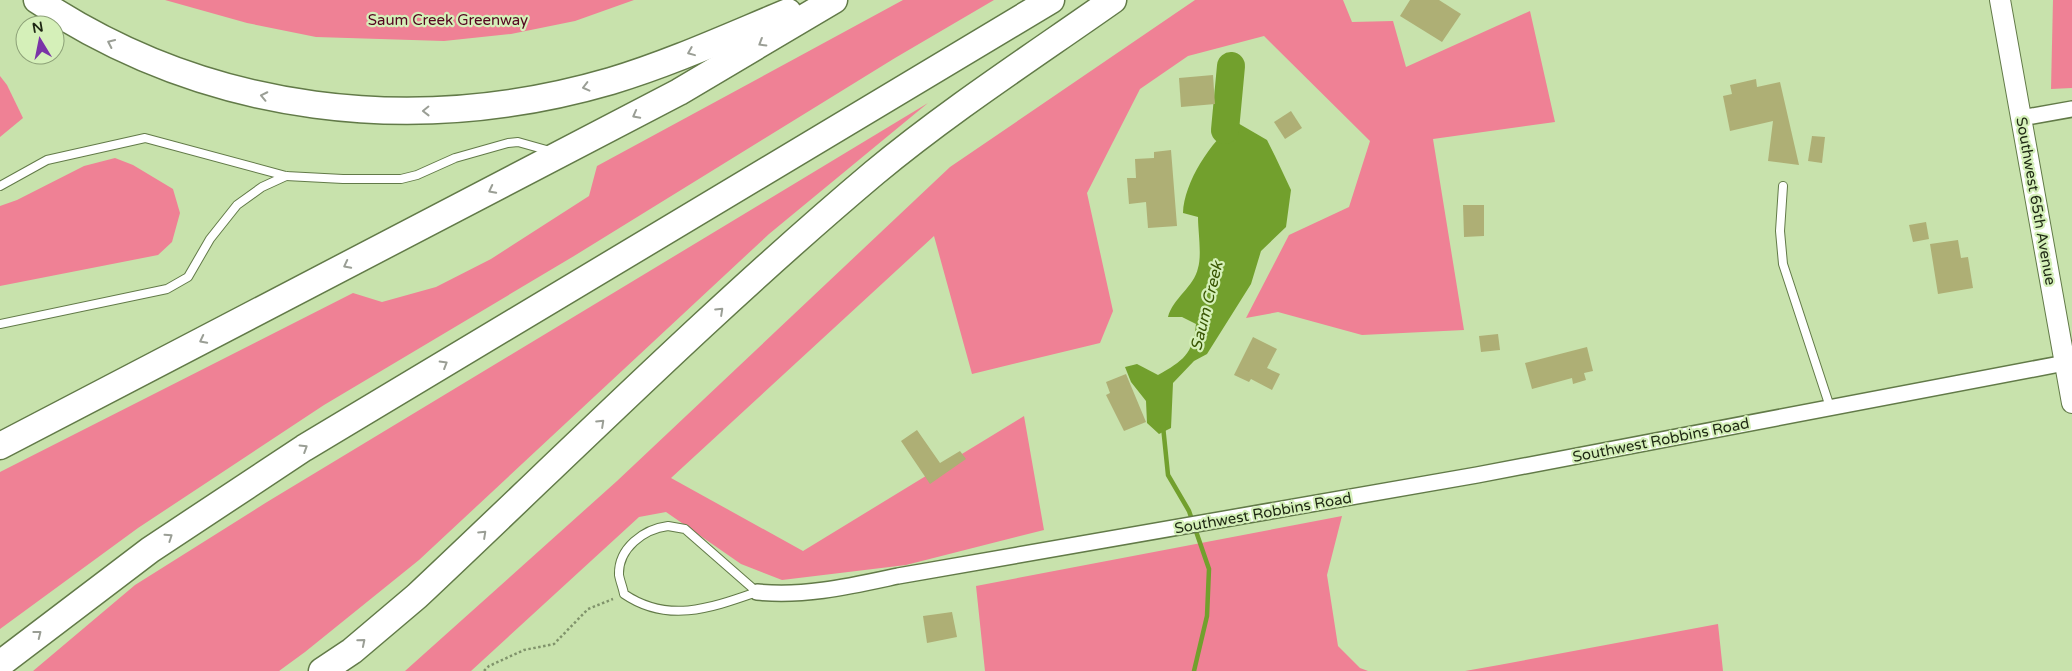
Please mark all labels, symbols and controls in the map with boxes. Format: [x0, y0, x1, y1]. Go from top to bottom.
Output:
park label: Saum Creek Greenway [368, 11, 528, 29]
north arrow [15, 15, 65, 65]
text: N [31, 18, 45, 37]
one-way arrow [758, 36, 767, 46]
one-way arrow [107, 39, 116, 49]
one-way arrow [687, 45, 696, 56]
one-way arrow [581, 81, 590, 92]
one-way arrow [260, 91, 269, 101]
one-way arrow [421, 106, 429, 116]
one-way arrow [632, 109, 641, 119]
street label: Southwest 65th Avenue [2012, 115, 2060, 287]
one-way arrow [488, 184, 497, 194]
water label: Saum Creek [1186, 258, 1228, 353]
one-way arrow [344, 259, 353, 269]
one-way arrow [714, 308, 723, 317]
one-way arrow [200, 334, 209, 344]
one-way arrow [438, 361, 447, 371]
street label: Southwest Robbins Road [1571, 414, 1751, 466]
one-way arrow [596, 420, 605, 429]
one-way arrow [299, 444, 308, 454]
street label: Southwest Robbins Road [1173, 489, 1353, 537]
one-way arrow [477, 531, 486, 540]
one-way arrow [163, 534, 172, 543]
one-way arrow [32, 631, 41, 639]
one-way arrow [356, 639, 365, 648]

